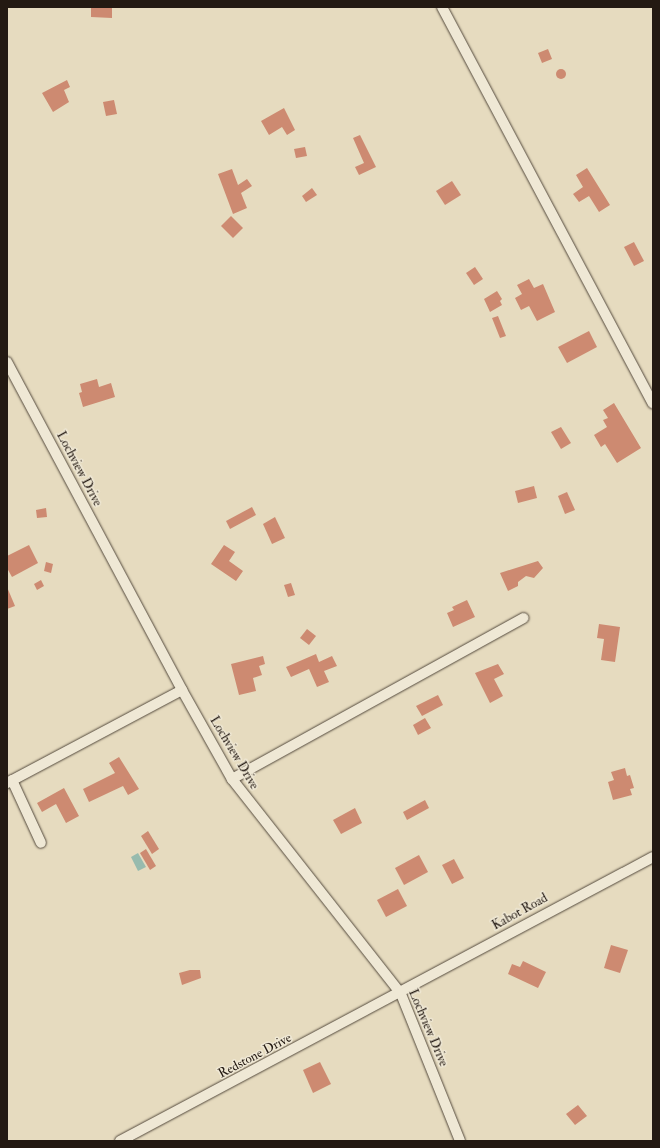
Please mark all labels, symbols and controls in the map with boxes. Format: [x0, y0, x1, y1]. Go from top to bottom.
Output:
street label: Lochview Drive [53, 429, 105, 509]
street label: Lochview Drive [206, 714, 262, 792]
street label: Kabot Road [489, 890, 551, 934]
street label: Lochview Drive [405, 987, 451, 1069]
street label: Redstone Drive [216, 1030, 294, 1082]

